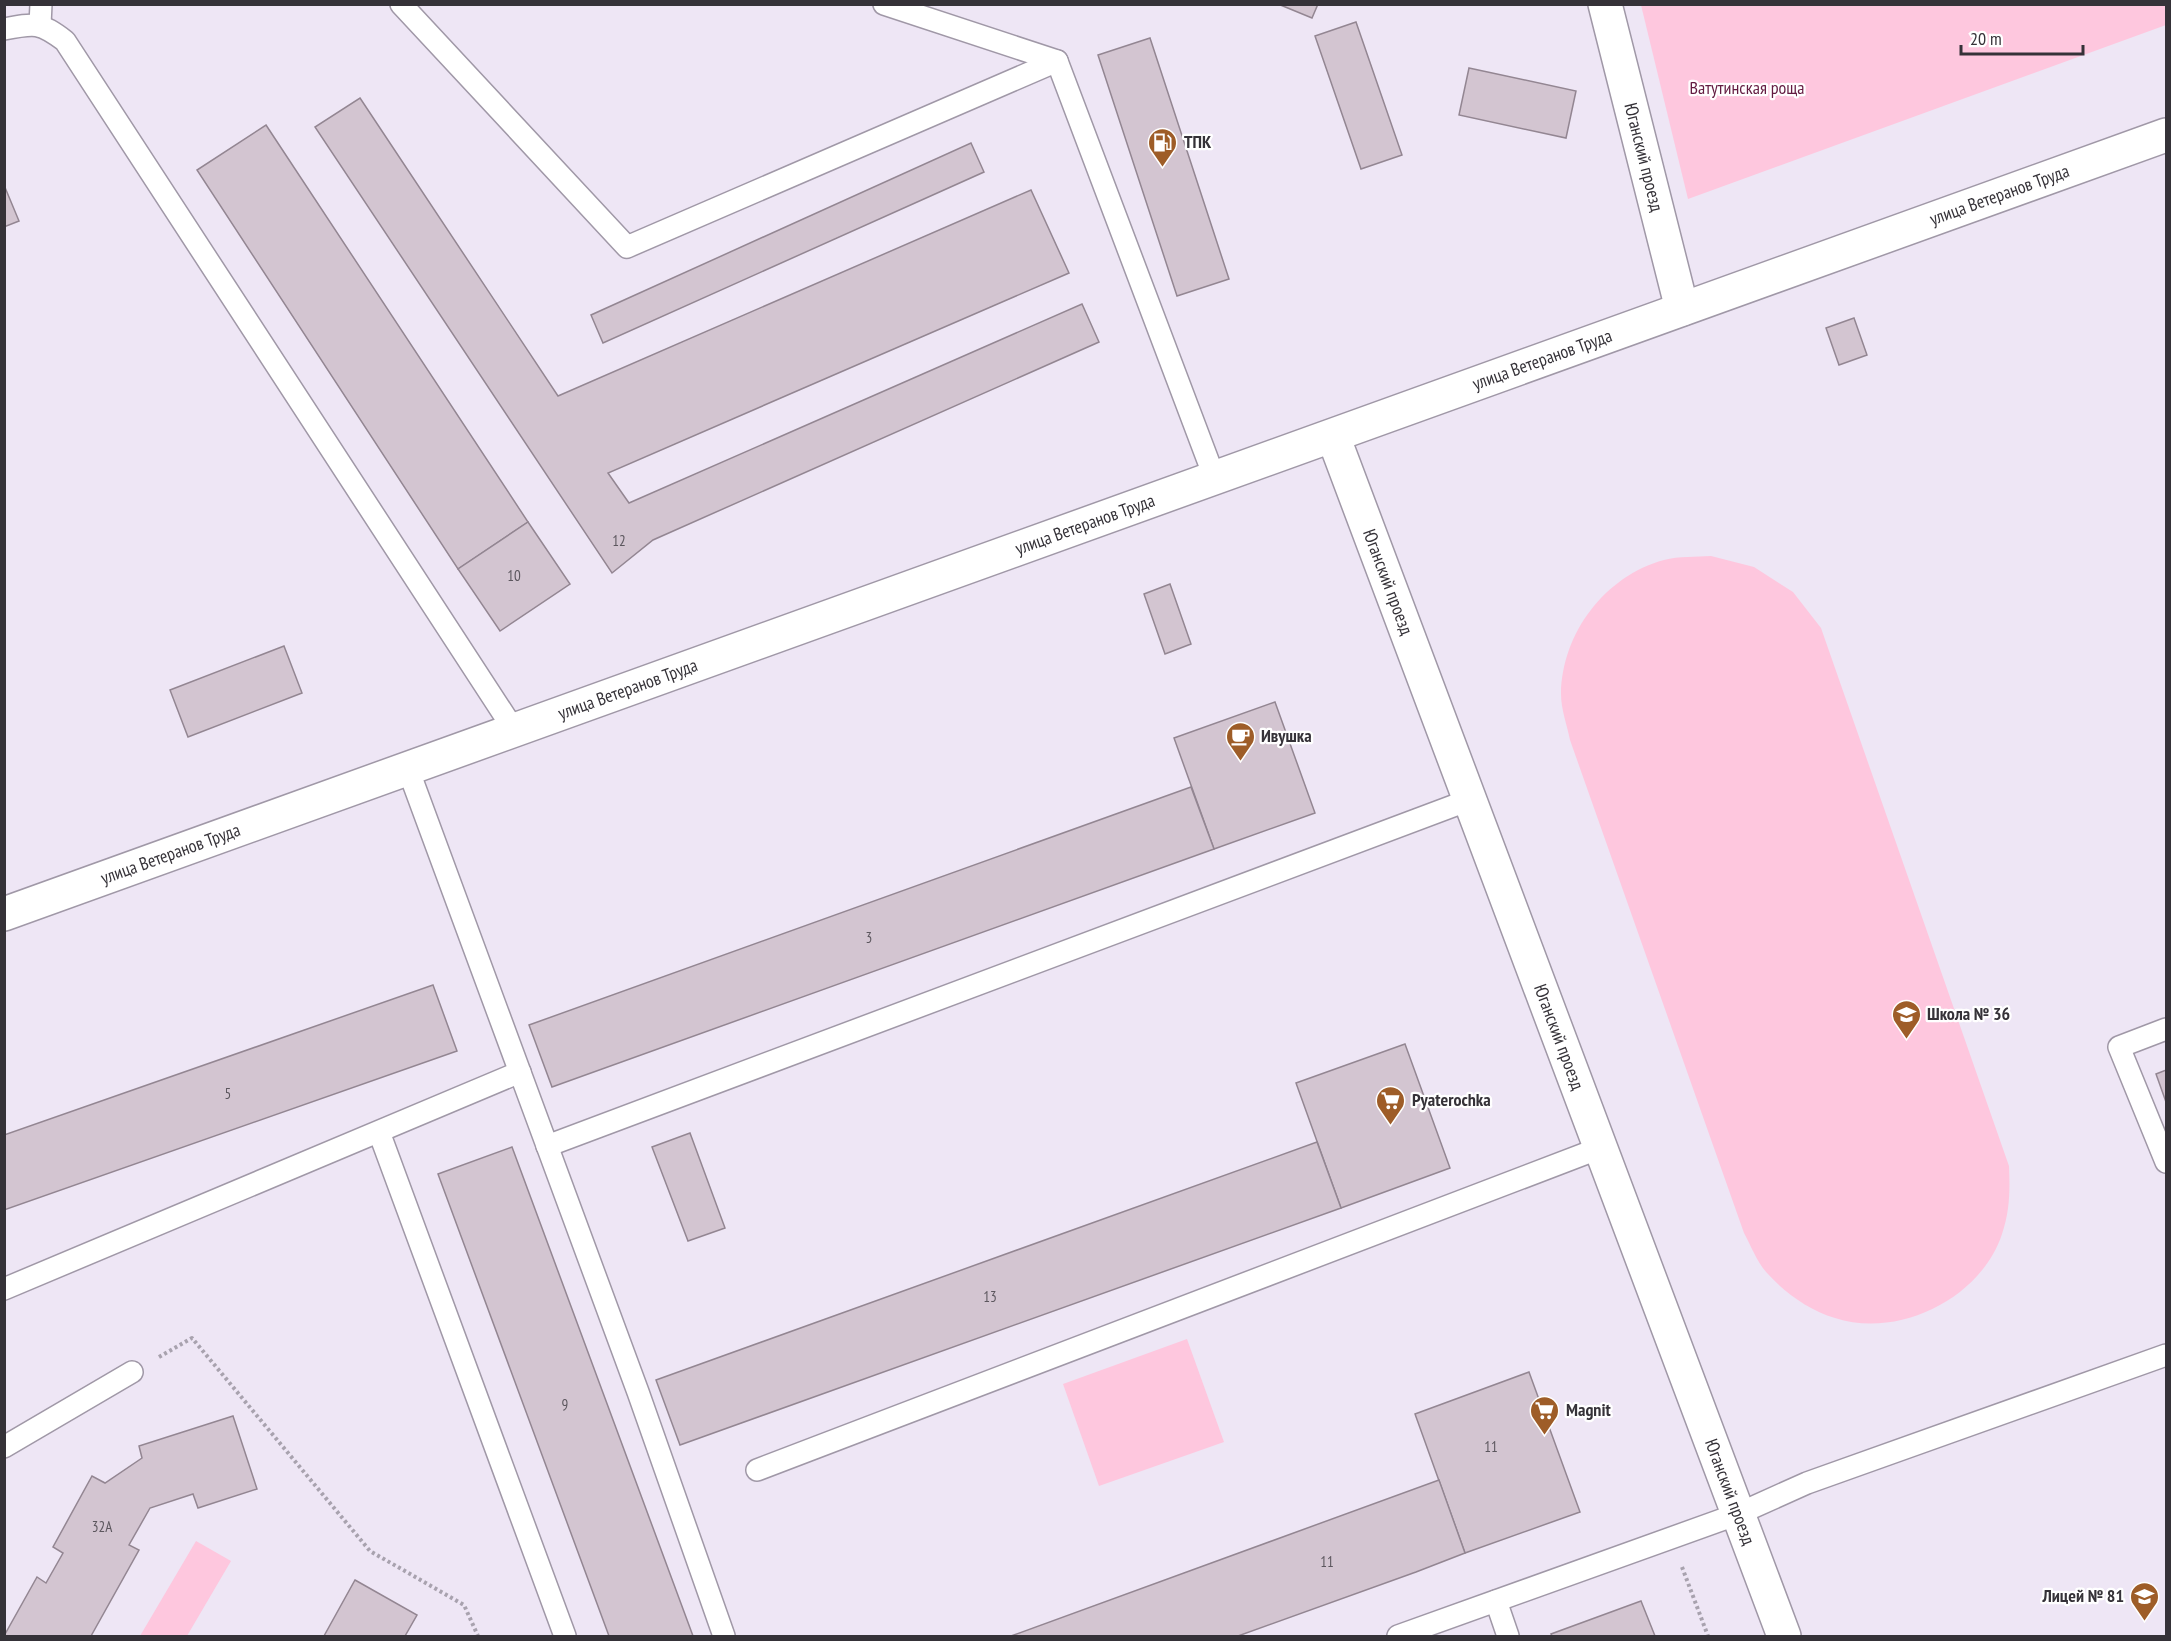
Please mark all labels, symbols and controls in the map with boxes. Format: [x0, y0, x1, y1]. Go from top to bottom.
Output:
scale bar [1961, 18, 2082, 56]
text: 20 m [1970, 27, 2002, 50]
park label: Ватутинская роща [1690, 76, 1804, 99]
street label: Юганский проезд [1619, 100, 1669, 214]
fuel station icon: ТПК [1147, 126, 1179, 168]
place label: ТПК [1184, 130, 1212, 153]
street label: улица Ветеранов Труда [1926, 159, 2072, 230]
street label: улица Ветеранов Труда [1469, 324, 1615, 395]
street label: улица Ветеранов Труда [1012, 488, 1158, 560]
street label: Юганский проезд [1358, 526, 1419, 638]
house number: 12 [612, 531, 626, 550]
house number: 10 [507, 566, 521, 585]
street label: улица Ветеранов Труда [555, 653, 700, 724]
cafe icon: Ивушка [1224, 720, 1256, 762]
place label: Ивушка [1261, 724, 1312, 747]
street label: улица Ветеранов Труда [97, 818, 243, 889]
house number: 3 [866, 928, 872, 947]
street label: Юганский проезд [1529, 981, 1590, 1093]
school or university icon: Школа № 36 [1890, 998, 1922, 1040]
place label: Школа № 36 [1927, 1002, 2010, 1025]
house number: 5 [225, 1084, 231, 1103]
supermarket icon: Pyaterochka [1375, 1084, 1407, 1126]
place label: Pyaterochka [1412, 1088, 1491, 1111]
house number: 13 [983, 1287, 997, 1306]
supermarket icon: Magnit [1529, 1394, 1561, 1436]
house number: 9 [562, 1395, 568, 1414]
place label: Magnit [1566, 1398, 1611, 1421]
street label: Юганский проезд [1700, 1436, 1761, 1548]
house number: 11 [1484, 1437, 1498, 1456]
house number: 32А [92, 1517, 113, 1536]
house number: 11 [1320, 1552, 1334, 1571]
school or university icon: Лицей № 81 [2129, 1580, 2161, 1622]
place label: Лицей № 81 [2041, 1584, 2124, 1607]

